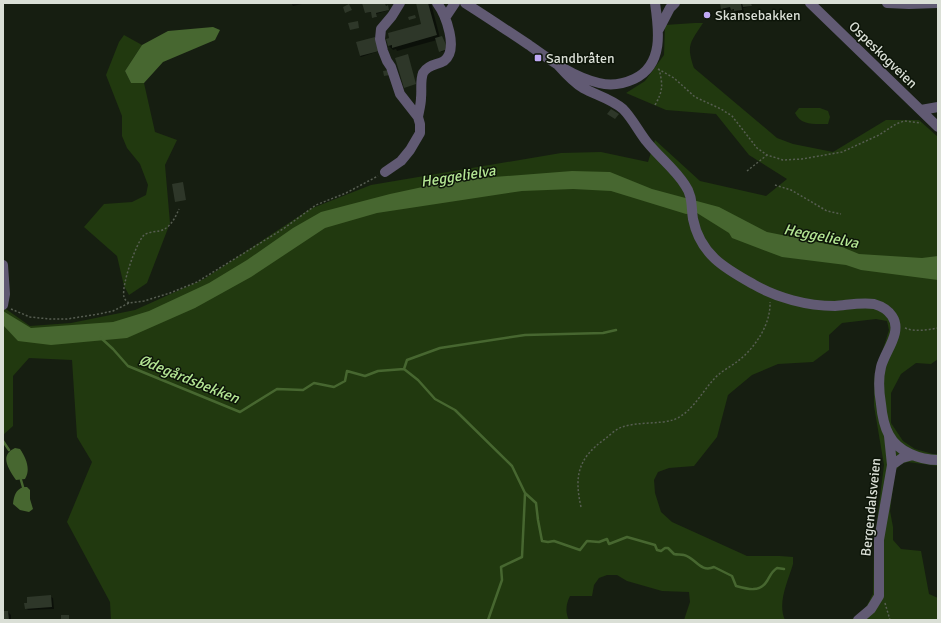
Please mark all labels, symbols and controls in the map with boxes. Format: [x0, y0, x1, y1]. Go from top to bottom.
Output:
place label: Skansebakken [715, 7, 801, 24]
marker: Skansebakken [702, 10, 712, 20]
street label: Ospeskogveien [845, 18, 921, 92]
place label: Sandbråten [546, 50, 615, 67]
marker: Sandbråten [533, 53, 543, 63]
water label: Heggelielva [419, 161, 497, 191]
water label: Heggelielva [782, 220, 860, 252]
water label: Ødegårdsbekken [136, 351, 243, 408]
street label: Bergendalsveien [857, 457, 885, 557]

